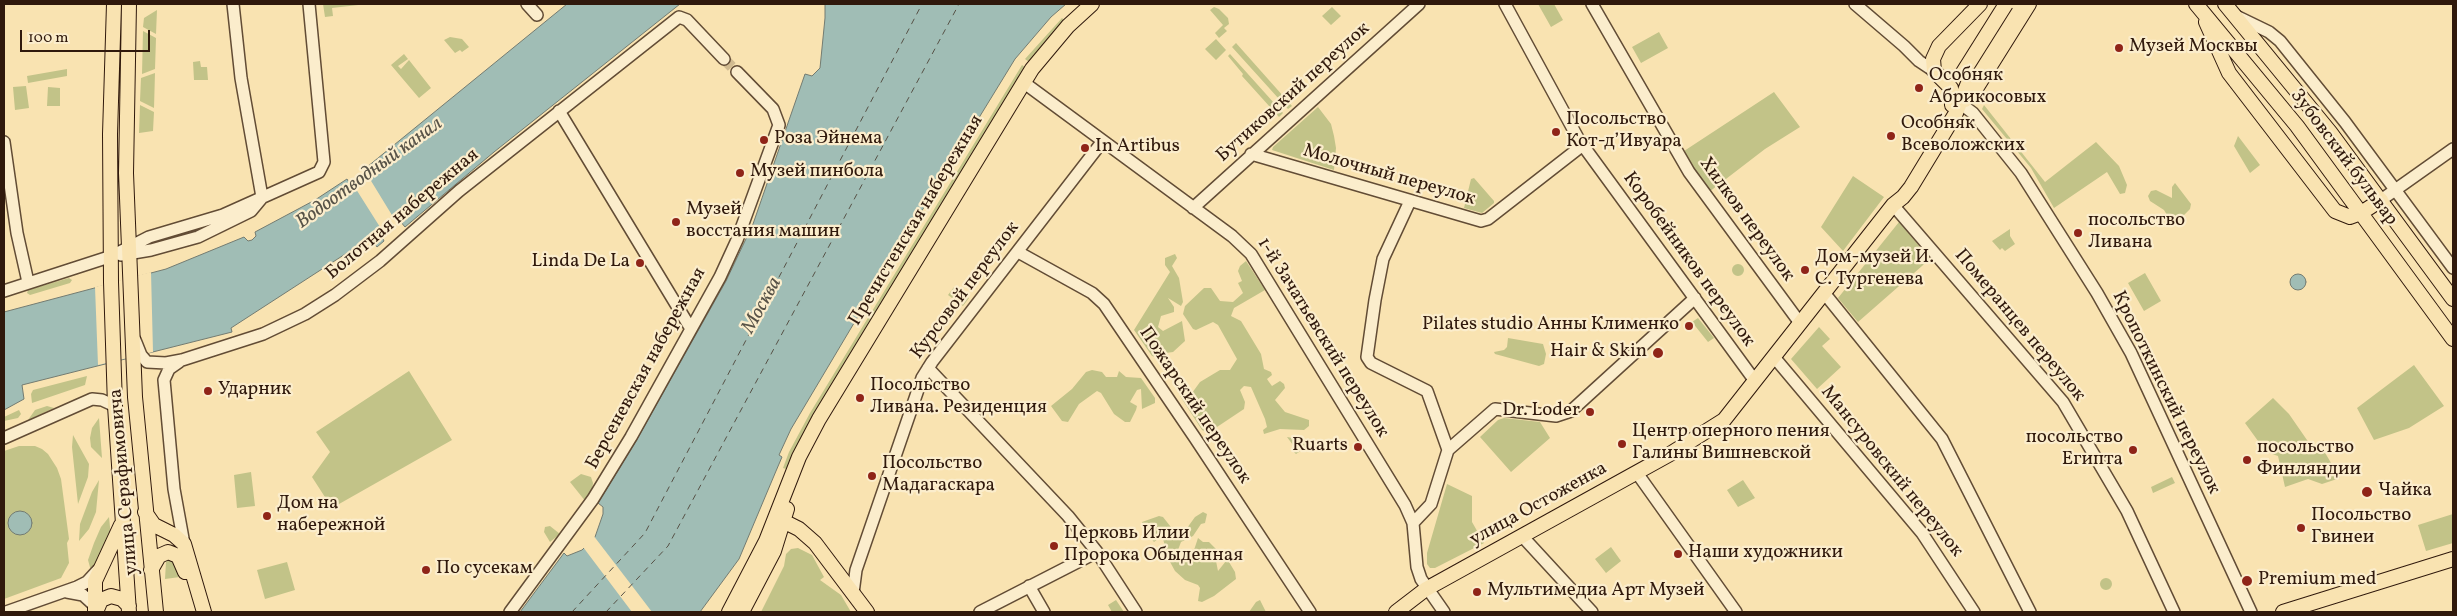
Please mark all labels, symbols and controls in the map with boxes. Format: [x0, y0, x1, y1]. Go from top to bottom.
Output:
street label: Бутиковский переулок [1213, 18, 1375, 168]
scale bar [22, 20, 152, 52]
text: 100 m [28, 28, 68, 49]
place label: Музей Москвы [2129, 37, 2258, 59]
marker: Музей Москвы [2113, 42, 2125, 54]
place label: Особняк Абрикосовых [1929, 66, 2046, 110]
marker: Особняк Абрикосовых [1913, 82, 1925, 94]
street label: Зубовский бульвар [2284, 85, 2402, 231]
place label: Посольство Кот-д’Ивуара [1566, 110, 1682, 154]
street label: Пречистенская набережная [845, 111, 989, 331]
water label: Водоотводный канал [292, 113, 448, 235]
place label: Особняк Всеволожских [1901, 114, 2025, 158]
marker: Посольство Кот-д’Ивуара [1550, 126, 1562, 138]
place label: Роза Эйнема [774, 129, 883, 151]
marker: Особняк Всеволожских [1885, 130, 1897, 142]
marker: Роза Эйнема [758, 134, 770, 146]
place label: In Artibus [1095, 137, 1180, 159]
street label: Молочный переулок [1300, 140, 1478, 212]
marker: In Artibus [1079, 142, 1091, 154]
street label: Болотная набережная [322, 144, 484, 286]
street label: Хилков переулок [1693, 153, 1799, 287]
place label: Музей пинбола [750, 162, 884, 184]
marker: Музей пинбола [734, 167, 746, 179]
street label: Коробейников переулок [1617, 168, 1759, 352]
place label: Музей восстания машин [686, 200, 840, 244]
place label: посольство Ливана [2088, 211, 2185, 255]
marker: Музей восстания машин [670, 216, 682, 228]
street label: Курсовой переулок [907, 218, 1025, 364]
marker: посольство Ливана [2072, 227, 2084, 239]
street label: 1-й Зачатьевский переулок [1251, 234, 1393, 442]
street label: Померанцев переулок [1949, 245, 2089, 407]
place label: Дом-музей И. С. Тургенева [1815, 248, 1934, 292]
place label: Linda De La [532, 252, 630, 274]
marker: Linda De La [634, 257, 646, 269]
street label: Берсеневская набережная [582, 264, 712, 474]
marker: Дом-музей И. С. Тургенева [1799, 264, 1811, 276]
water label: Москва [738, 274, 788, 338]
street label: Кропоткинский переулок [2106, 288, 2224, 498]
place label: Pilates studio Анны Клименко [1422, 315, 1679, 337]
marker: Pilates studio Анны Клименко [1683, 320, 1695, 332]
street label: Пожарский переулок [1133, 323, 1255, 489]
place label: Hair & Skin [1550, 342, 1647, 364]
marker: Hair & Skin [1651, 346, 1665, 360]
place label: Посольство Ливана. Резиденция [870, 376, 1047, 420]
place label: Ударник [218, 380, 291, 402]
street label: Мансуровский переулок [1815, 382, 1967, 562]
marker: Ударник [202, 385, 214, 397]
street label: улица Серафимовича [105, 388, 145, 576]
marker: Посольство Ливана. Резиденция [854, 392, 866, 404]
place label: Dr. Loder [1502, 401, 1580, 423]
marker: Dr. Loder [1584, 406, 1596, 418]
place label: Центр оперного пения Галины Вишневской [1632, 422, 1830, 466]
place label: посольство Египта [2026, 428, 2123, 472]
place label: Ruarts [1292, 436, 1348, 458]
marker: Центр оперного пения Галины Вишневской [1616, 438, 1628, 450]
place label: посольство Финляндии [2257, 438, 2361, 482]
marker: Ruarts [1352, 441, 1364, 453]
marker: посольство Египта [2127, 444, 2139, 456]
place label: Посольство Мадагаскара [882, 454, 995, 498]
marker: посольство Финляндии [2241, 454, 2253, 466]
street label: улица Остоженка [1466, 458, 1612, 552]
marker: Посольство Мадагаскара [866, 470, 878, 482]
place label: Чайка [2378, 481, 2432, 503]
marker: Чайка [2360, 485, 2374, 499]
place label: Дом на набережной [277, 494, 385, 538]
place label: Посольство Гвинеи [2311, 506, 2411, 550]
marker: Дом на набережной [261, 510, 273, 522]
marker: Посольство Гвинеи [2295, 522, 2307, 534]
place label: Церковь Илии Пророка Обыденная [1064, 524, 1243, 568]
marker: Церковь Илии Пророка Обыденная [1048, 540, 1060, 552]
place label: Наши художники [1688, 543, 1843, 565]
marker: Наши художники [1672, 548, 1684, 560]
place label: По сусекам [436, 559, 533, 581]
marker: По сусекам [420, 564, 432, 576]
place label: Premium med [2258, 570, 2376, 592]
marker: Premium med [2240, 574, 2254, 588]
place label: Мультимедиа Арт Музей [1487, 581, 1705, 603]
marker: Мультимедиа Арт Музей [1471, 586, 1483, 598]

